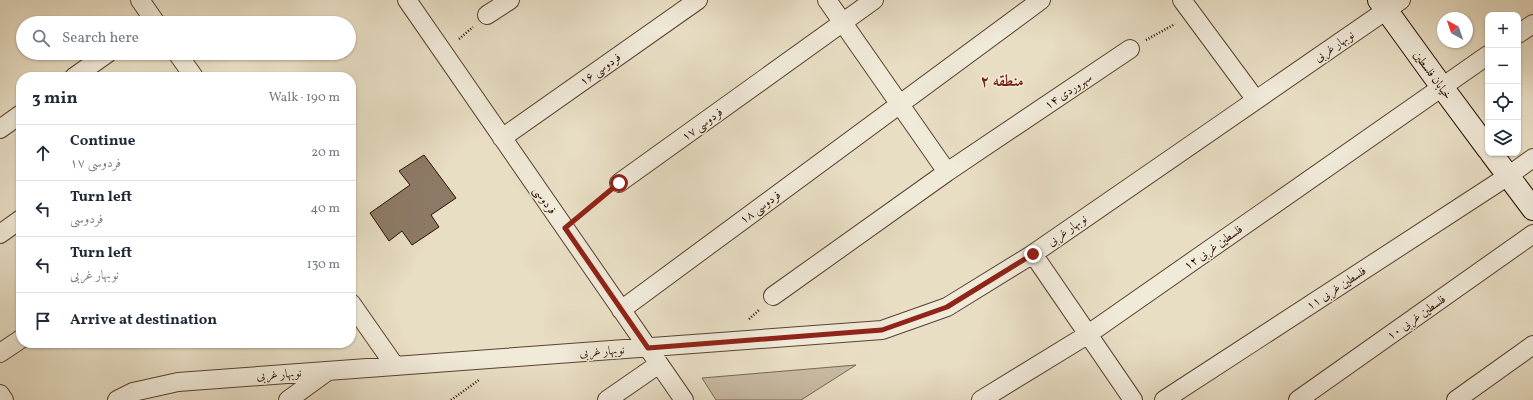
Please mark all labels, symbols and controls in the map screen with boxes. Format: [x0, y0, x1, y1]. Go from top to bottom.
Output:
north arrow [1437, 12, 1473, 48]
map controls [1485, 12, 1521, 156]
button: + [1485, 12, 1521, 48]
search box [16, 16, 356, 60]
icon: search [30, 27, 52, 49]
text: Search here [62, 28, 139, 49]
street label: نوبهار غربی [1311, 28, 1358, 66]
street label: خیابان فلسطین [1409, 48, 1455, 103]
button: − [1485, 48, 1521, 84]
street label: فردوسی ۱۶ [577, 50, 624, 90]
street label: سهروردی ۱۴ [1042, 70, 1096, 114]
district label: منطقه ۲ [980, 71, 1024, 93]
button: locate [1485, 84, 1521, 120]
text: 3 min [32, 87, 78, 110]
text: Walk · 190 m [269, 89, 340, 107]
street label: فردوسی ۱۷ [679, 104, 726, 145]
button: layers [1485, 120, 1521, 156]
text: Continue [70, 131, 135, 152]
icon: ahead [32, 142, 54, 164]
text: 20 m [311, 144, 340, 162]
text: فردوسی ۱۷ [70, 155, 121, 173]
route start [610, 174, 628, 192]
street label: فردوسی [529, 183, 560, 218]
text: Turn left [70, 187, 132, 208]
street label: فردوسی ۱۸ [737, 187, 784, 228]
icon: left [32, 198, 54, 220]
text: 40 m [311, 200, 340, 218]
text: فردوسی [70, 211, 103, 229]
street label: نوبهار غربی [1045, 211, 1091, 250]
street label: فلسطین غربی ۱۲ [1181, 222, 1246, 274]
text: Turn left [70, 243, 132, 264]
route end [1024, 245, 1042, 263]
icon: left [32, 254, 54, 276]
text: 130 m [307, 256, 340, 274]
street label: فلسطین غربی ۱۱ [1303, 263, 1370, 314]
text: نوبهار غربی [70, 267, 119, 285]
street label: فلسطین غربی ۱۰ [1384, 292, 1449, 344]
icon: arrive [32, 310, 54, 332]
text: Arrive at destination [70, 310, 217, 331]
street label: نوبهار غربی [579, 342, 625, 362]
street label: نوبهار غربی [256, 365, 302, 385]

